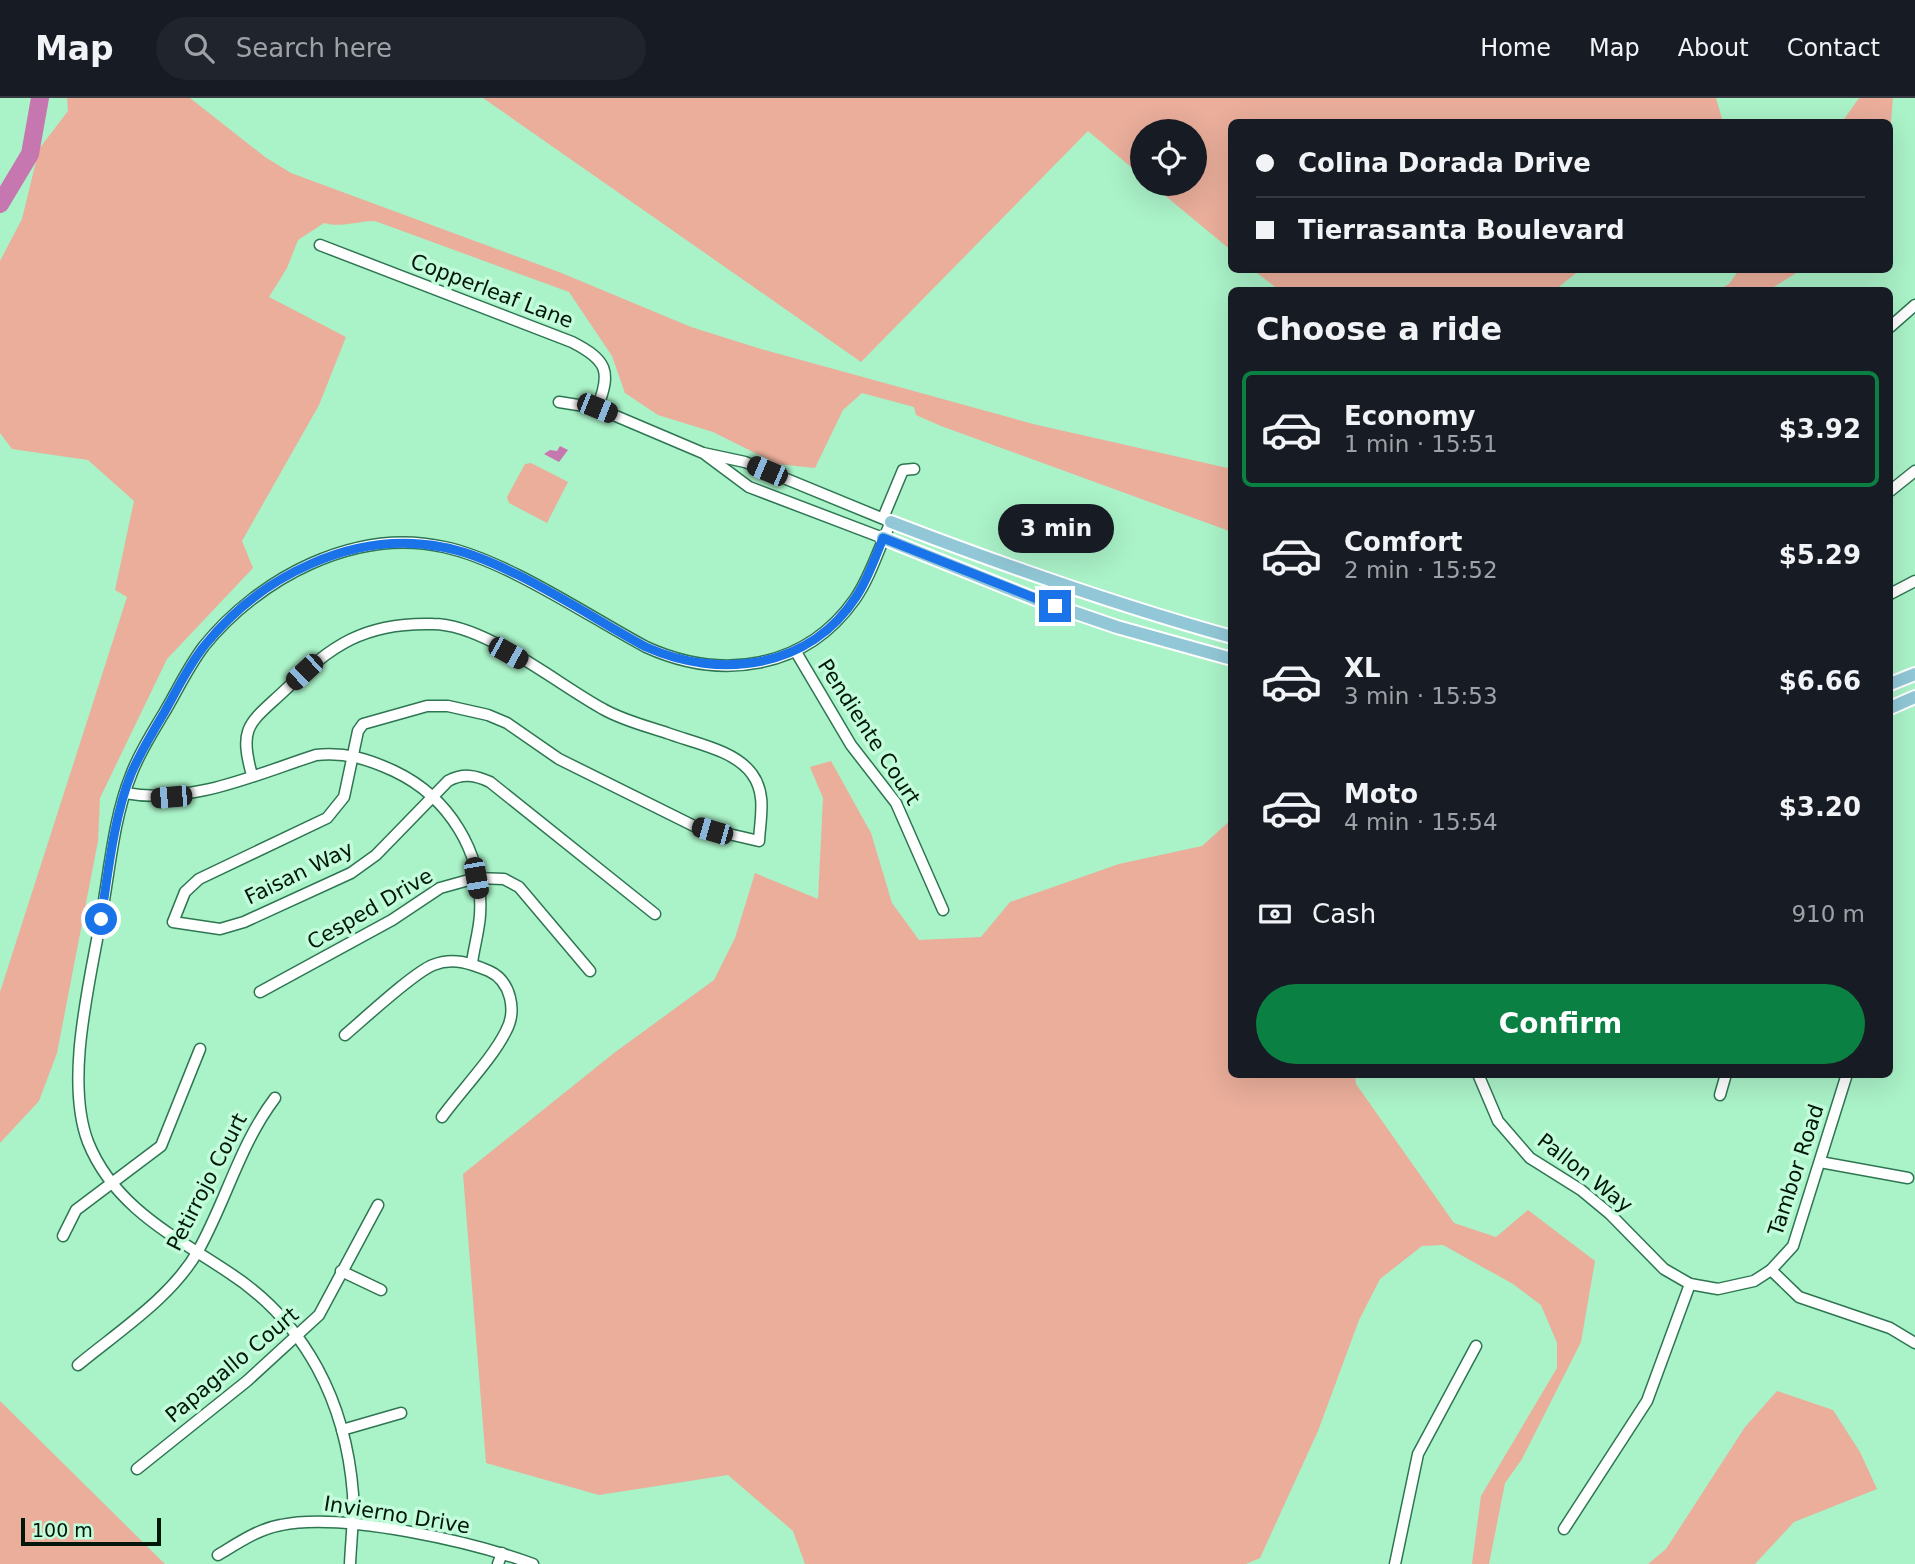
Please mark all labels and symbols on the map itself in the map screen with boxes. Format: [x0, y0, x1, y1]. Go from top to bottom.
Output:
street label: Copperleaf Lane [407, 249, 577, 333]
car [574, 390, 621, 426]
car [744, 453, 791, 489]
callout: 3 min [997, 504, 1113, 554]
route end [1039, 590, 1071, 622]
car [485, 634, 532, 672]
car [282, 650, 327, 694]
street label: Pendiente Court [813, 655, 925, 809]
car [150, 785, 193, 809]
car [689, 815, 736, 847]
street label: Faisan Way [241, 836, 357, 910]
car [463, 855, 490, 901]
street label: Cesped Drive [303, 863, 437, 955]
route start [85, 903, 117, 935]
street label: Tambor Road [1763, 1101, 1829, 1240]
street label: Petirrojo Court [162, 1109, 252, 1255]
street label: Pallon Way [1533, 1129, 1637, 1217]
street label: Papagallo Court [161, 1302, 303, 1428]
street label: Invierno Drive [322, 1492, 472, 1538]
scale bar [21, 1515, 161, 1547]

